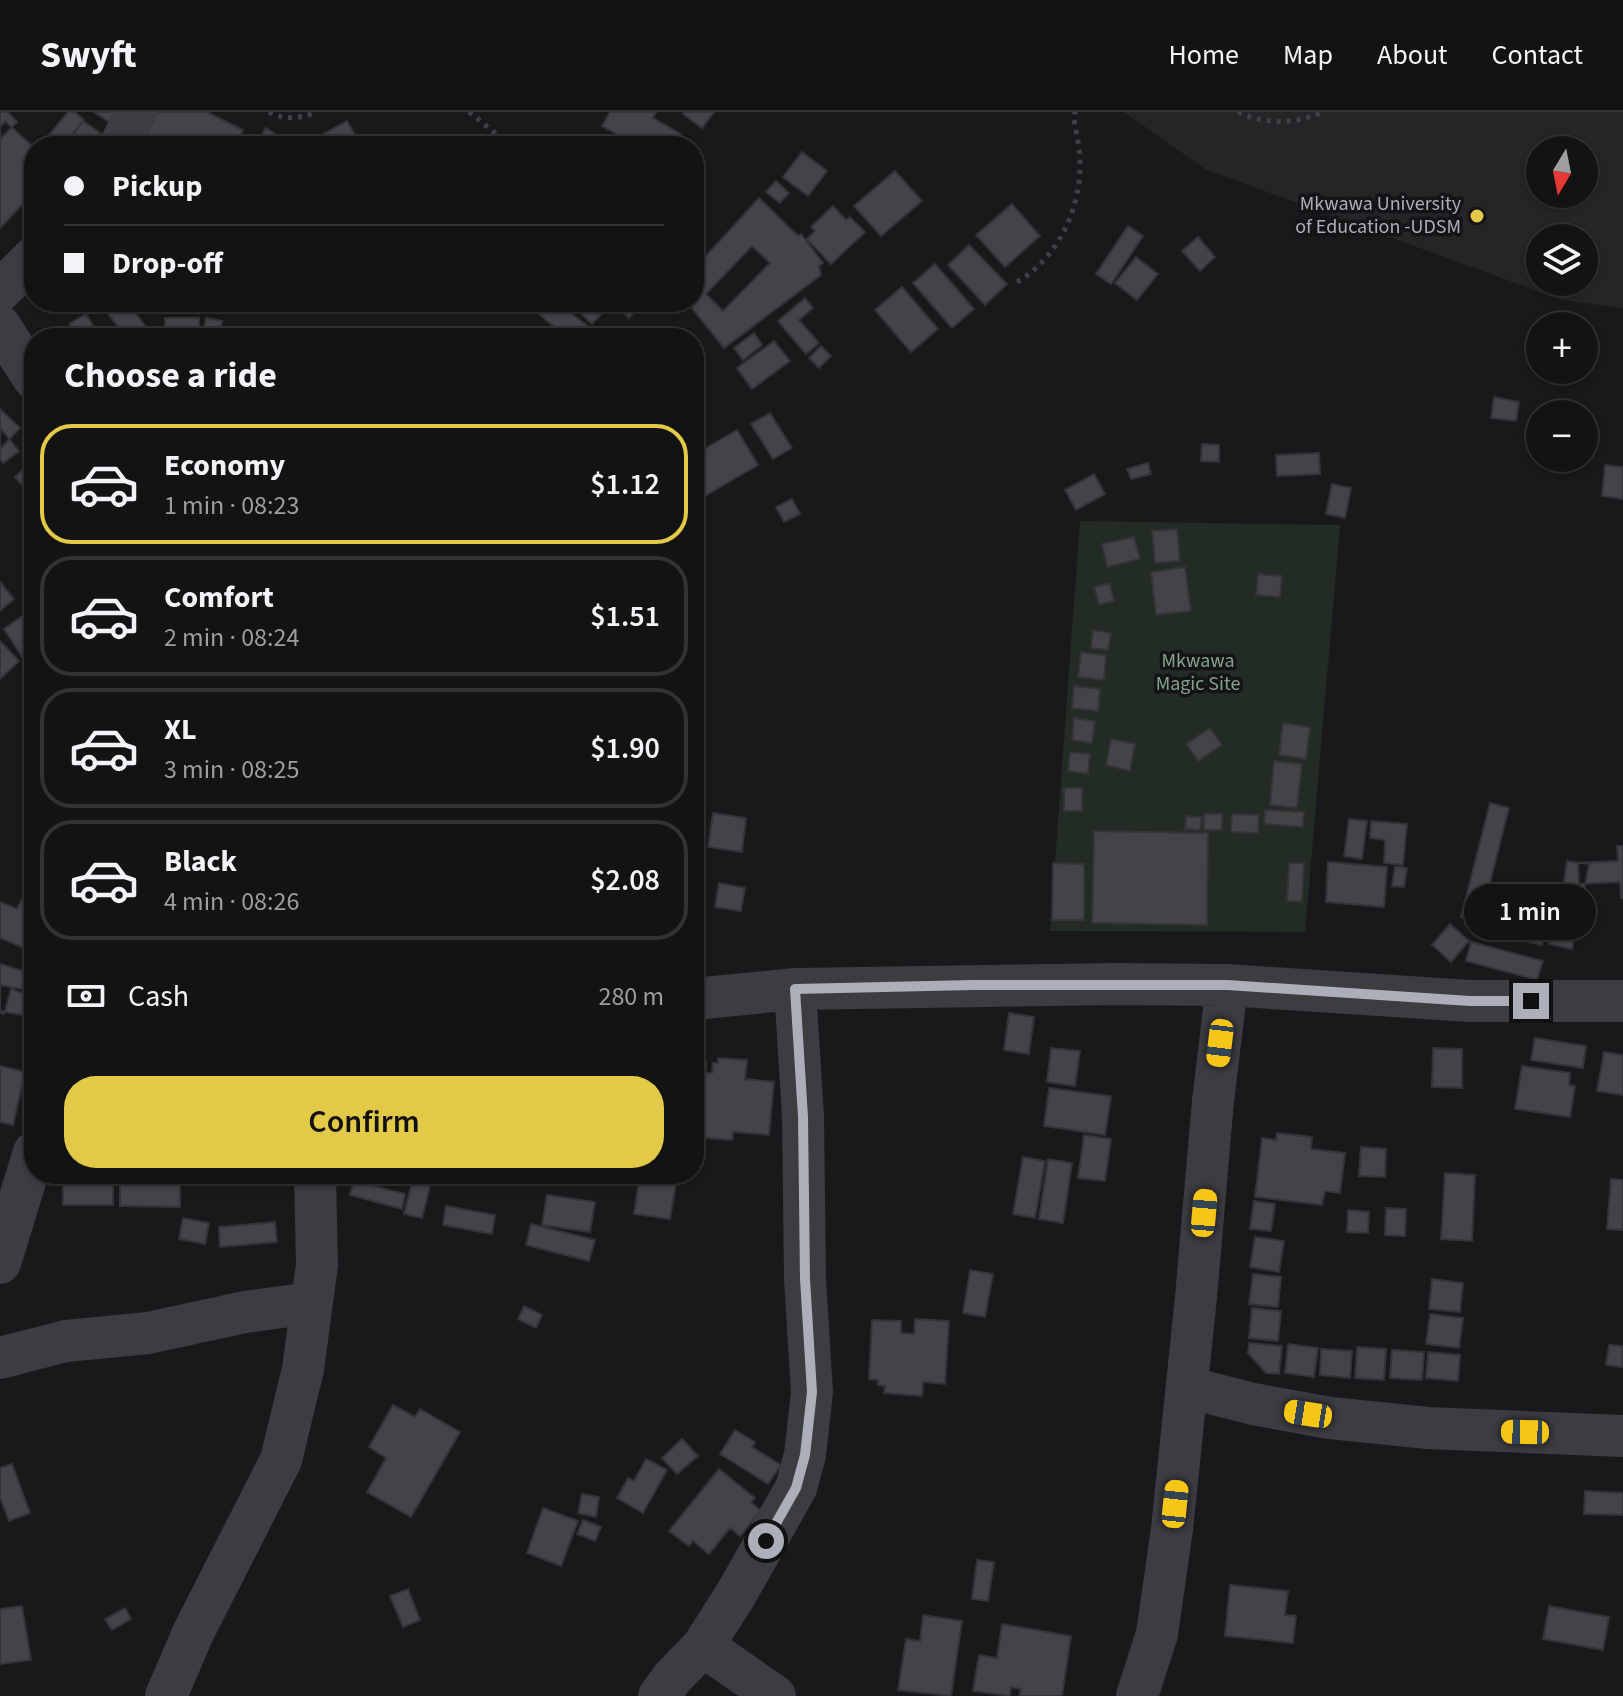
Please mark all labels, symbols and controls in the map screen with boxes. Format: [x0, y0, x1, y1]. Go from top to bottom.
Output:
text: Swyft [40, 28, 137, 82]
text: Home [1168, 35, 1239, 75]
text: Map [1283, 35, 1333, 75]
text: About [1377, 35, 1448, 75]
text: Contact [1492, 35, 1583, 75]
north arrow [1526, 136, 1598, 208]
map controls [1526, 136, 1598, 472]
text: Pickup [112, 165, 202, 208]
place label: Mkwawa University of Education -UDSM [1295, 190, 1462, 241]
marker: Mkwawa University of Education -UDSM [1468, 207, 1486, 225]
button: layers [1526, 224, 1598, 296]
text: Drop-off [112, 242, 223, 285]
button: + [1526, 312, 1598, 384]
text: Choose a ride [64, 350, 277, 401]
button: − [1526, 400, 1598, 472]
text: Economy [164, 444, 285, 487]
icon: car [68, 448, 140, 520]
text: $1.12 [590, 463, 660, 506]
text: 1 min · 08:23 [164, 487, 299, 524]
text: Comfort [164, 576, 274, 619]
icon: car [68, 580, 140, 652]
text: $1.51 [590, 595, 660, 638]
text: 2 min · 08:24 [164, 619, 299, 656]
park label: Mkwawa Magic Site [1156, 647, 1240, 698]
text: XL [164, 708, 197, 751]
icon: car [68, 712, 140, 784]
text: $1.90 [590, 727, 660, 770]
text: 3 min · 08:25 [164, 751, 299, 788]
text: Black [164, 840, 237, 883]
icon: car [68, 844, 140, 916]
text: $2.08 [590, 859, 660, 902]
text: 4 min · 08:26 [164, 883, 299, 920]
callout: 1 min [1465, 885, 1597, 941]
text: 1 min [1499, 893, 1561, 930]
icon: cash [64, 974, 108, 1018]
text: Cash [128, 975, 189, 1018]
text: 280 m [598, 978, 664, 1015]
route end [1513, 983, 1549, 1019]
car [1205, 1018, 1235, 1068]
button: Confirm [64, 1076, 664, 1168]
car [1190, 1188, 1218, 1238]
car [1282, 1398, 1334, 1430]
car [1501, 1420, 1549, 1444]
car [1161, 1479, 1189, 1529]
route start [748, 1523, 784, 1559]

